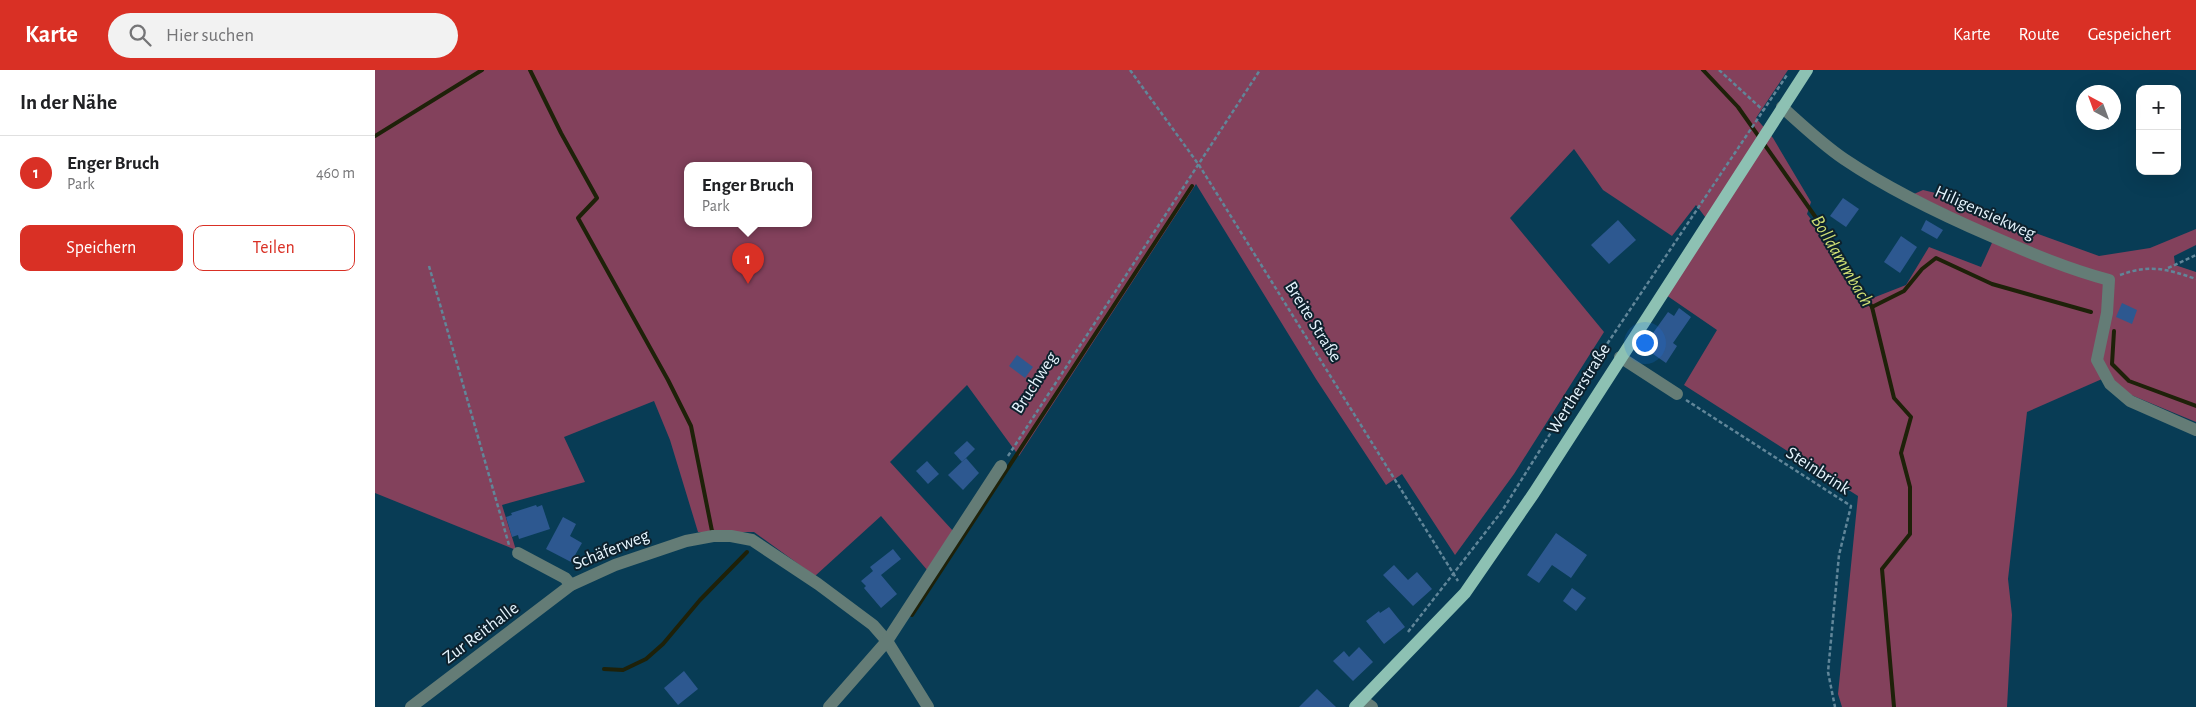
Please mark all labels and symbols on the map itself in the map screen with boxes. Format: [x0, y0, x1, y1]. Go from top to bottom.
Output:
north arrow [2076, 85, 2121, 130]
street label: Hiligensiekweg [1932, 183, 2038, 243]
water label: Bolldammbach [1807, 212, 1877, 310]
pin: 1 [732, 243, 764, 284]
street label: Breite Straße [1281, 279, 1345, 365]
your location [1632, 330, 1658, 356]
street label: Wertherstraße [1544, 340, 1614, 438]
street label: Bruchweg [1009, 349, 1062, 417]
street label: Steinbrink [1783, 444, 1854, 499]
street label: Schäferweg [570, 526, 652, 573]
street label: Zur Reithalle [440, 599, 522, 667]

